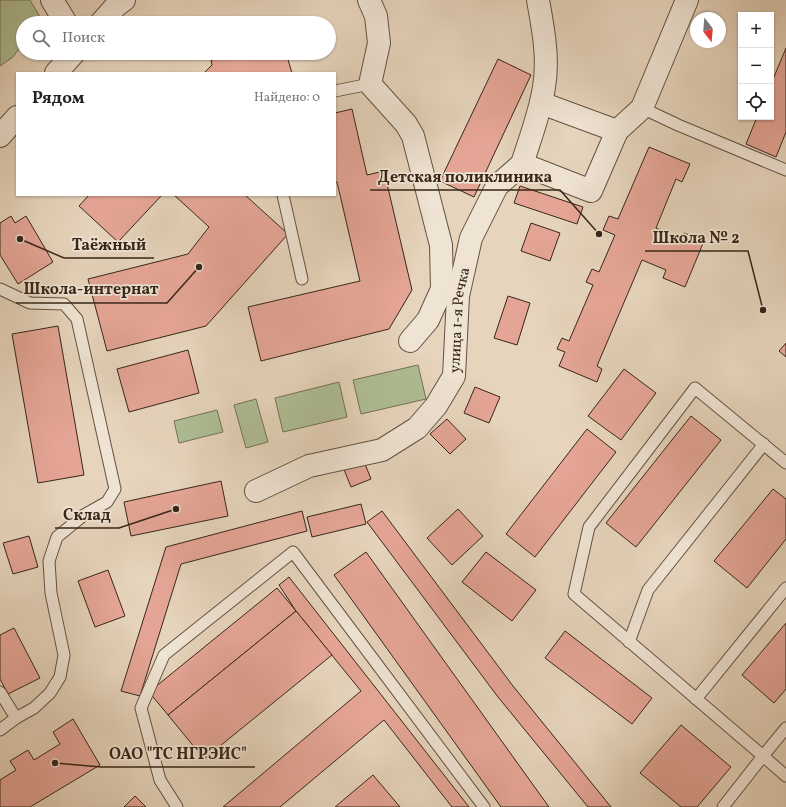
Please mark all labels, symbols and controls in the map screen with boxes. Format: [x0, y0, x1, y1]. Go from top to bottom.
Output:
north arrow [690, 12, 726, 48]
map controls [738, 12, 774, 120]
button: + [738, 12, 774, 48]
search box [16, 16, 336, 60]
icon: search [30, 27, 52, 49]
text: Поиск [62, 28, 105, 49]
button: − [738, 48, 774, 84]
button: locate [738, 84, 774, 120]
text: Рядом [32, 87, 85, 110]
text: Найдено: 0 [254, 89, 320, 107]
callout: Детская поликлиника [370, 162, 560, 190]
text: Детская поликлиника [378, 167, 552, 189]
callout: Школа № 2 [645, 223, 748, 251]
text: Школа № 2 [653, 228, 739, 250]
callout: Таёжный [64, 230, 154, 258]
text: Таёжный [72, 235, 146, 257]
street label: улица 1-я Речка [445, 265, 476, 374]
callout: Школа-интернат [16, 275, 167, 303]
text: Школа-интернат [24, 279, 159, 301]
callout: Склад [55, 500, 119, 528]
text: Склад [63, 505, 111, 527]
callout: ОАО "ТС НГРЭИС" [101, 739, 255, 767]
text: ОАО "ТС НГРЭИС" [109, 744, 247, 766]

